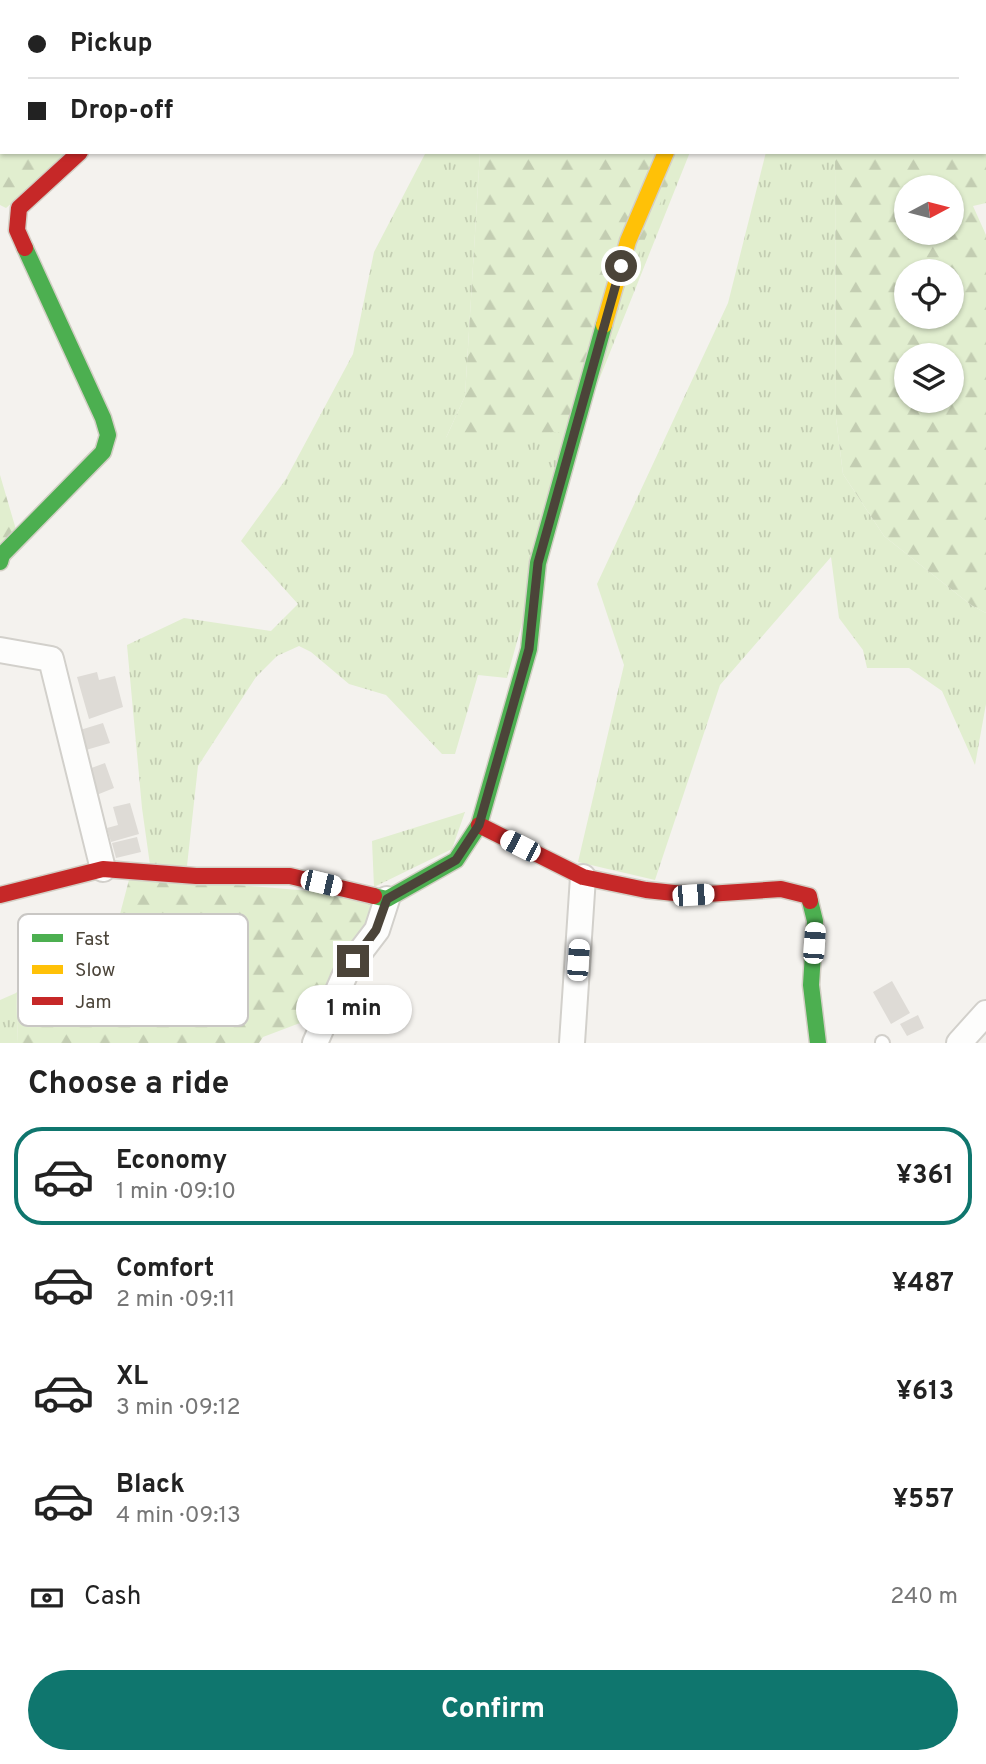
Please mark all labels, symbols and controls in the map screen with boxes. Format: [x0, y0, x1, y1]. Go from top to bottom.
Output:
text: Pickup [70, 28, 153, 61]
text: Drop-off [70, 95, 173, 128]
north arrow [894, 175, 964, 245]
map controls [894, 175, 964, 413]
route start [605, 250, 637, 282]
button: locate [894, 259, 964, 329]
button: layers [894, 343, 964, 413]
car [497, 827, 544, 865]
car [299, 868, 344, 898]
car [672, 883, 715, 907]
legend [18, 914, 248, 1026]
car [803, 921, 826, 965]
text: Fast [75, 928, 110, 952]
car [567, 938, 590, 982]
route end [337, 945, 369, 977]
text: Slow [75, 959, 115, 983]
callout: 1 min [295, 986, 411, 1034]
text: Jam [75, 991, 112, 1015]
text: 1 min [326, 995, 382, 1024]
text: Choose a ride [28, 1065, 229, 1105]
icon: car [32, 1145, 95, 1208]
text: Economy [116, 1145, 227, 1178]
text: ¥361 [896, 1160, 954, 1193]
text: 1 min · 09:10 [116, 1178, 236, 1207]
icon: car [32, 1253, 95, 1316]
text: Comfort [116, 1253, 214, 1286]
text: ¥487 [892, 1268, 954, 1301]
text: 2 min · 09:11 [116, 1286, 235, 1315]
icon: car [32, 1361, 95, 1424]
text: XL [116, 1361, 148, 1394]
text: ¥613 [896, 1376, 954, 1409]
text: 3 min · 09:12 [116, 1394, 241, 1423]
icon: car [32, 1469, 95, 1532]
text: Black [116, 1469, 185, 1502]
text: ¥557 [892, 1484, 954, 1517]
text: 4 min · 09:13 [116, 1502, 241, 1531]
icon: cash [28, 1579, 66, 1617]
text: Cash [84, 1581, 141, 1614]
text: 240 m [890, 1583, 958, 1612]
button: Confirm [28, 1670, 958, 1750]

